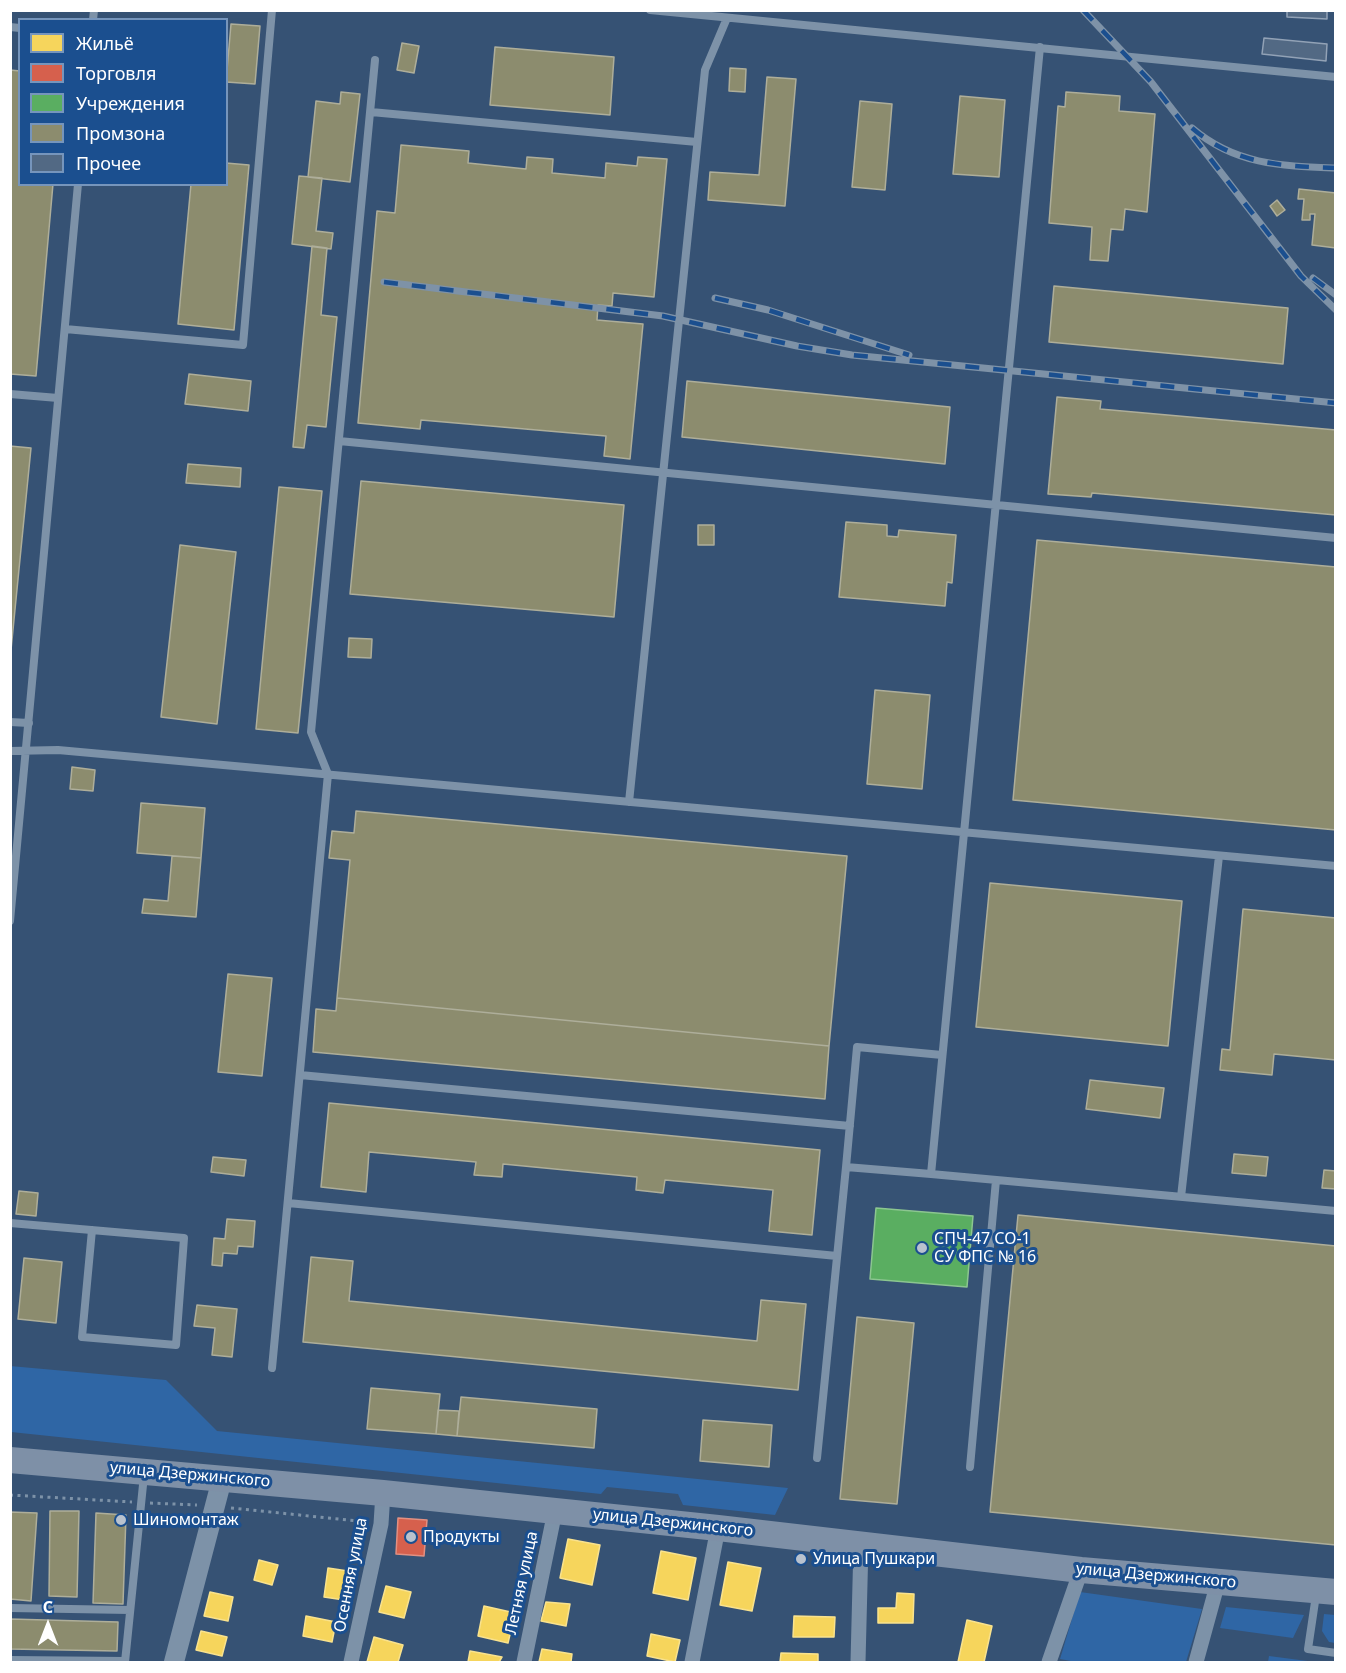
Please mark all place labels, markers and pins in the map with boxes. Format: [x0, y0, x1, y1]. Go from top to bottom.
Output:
place label: СПЧ-47 СО-1 СУ ФПС № 16 [934, 1229, 1036, 1267]
marker: СПЧ-47 СО-1 СУ ФПС № 16 [915, 1241, 929, 1255]
place label: Шиномонтаж [133, 1510, 239, 1530]
marker: Шиномонтаж [114, 1513, 128, 1527]
place label: Продукты [423, 1527, 500, 1547]
marker: Продукты [404, 1530, 418, 1544]
place label: Улица Пушкари [813, 1549, 935, 1569]
marker: Улица Пушкари [794, 1552, 808, 1566]

